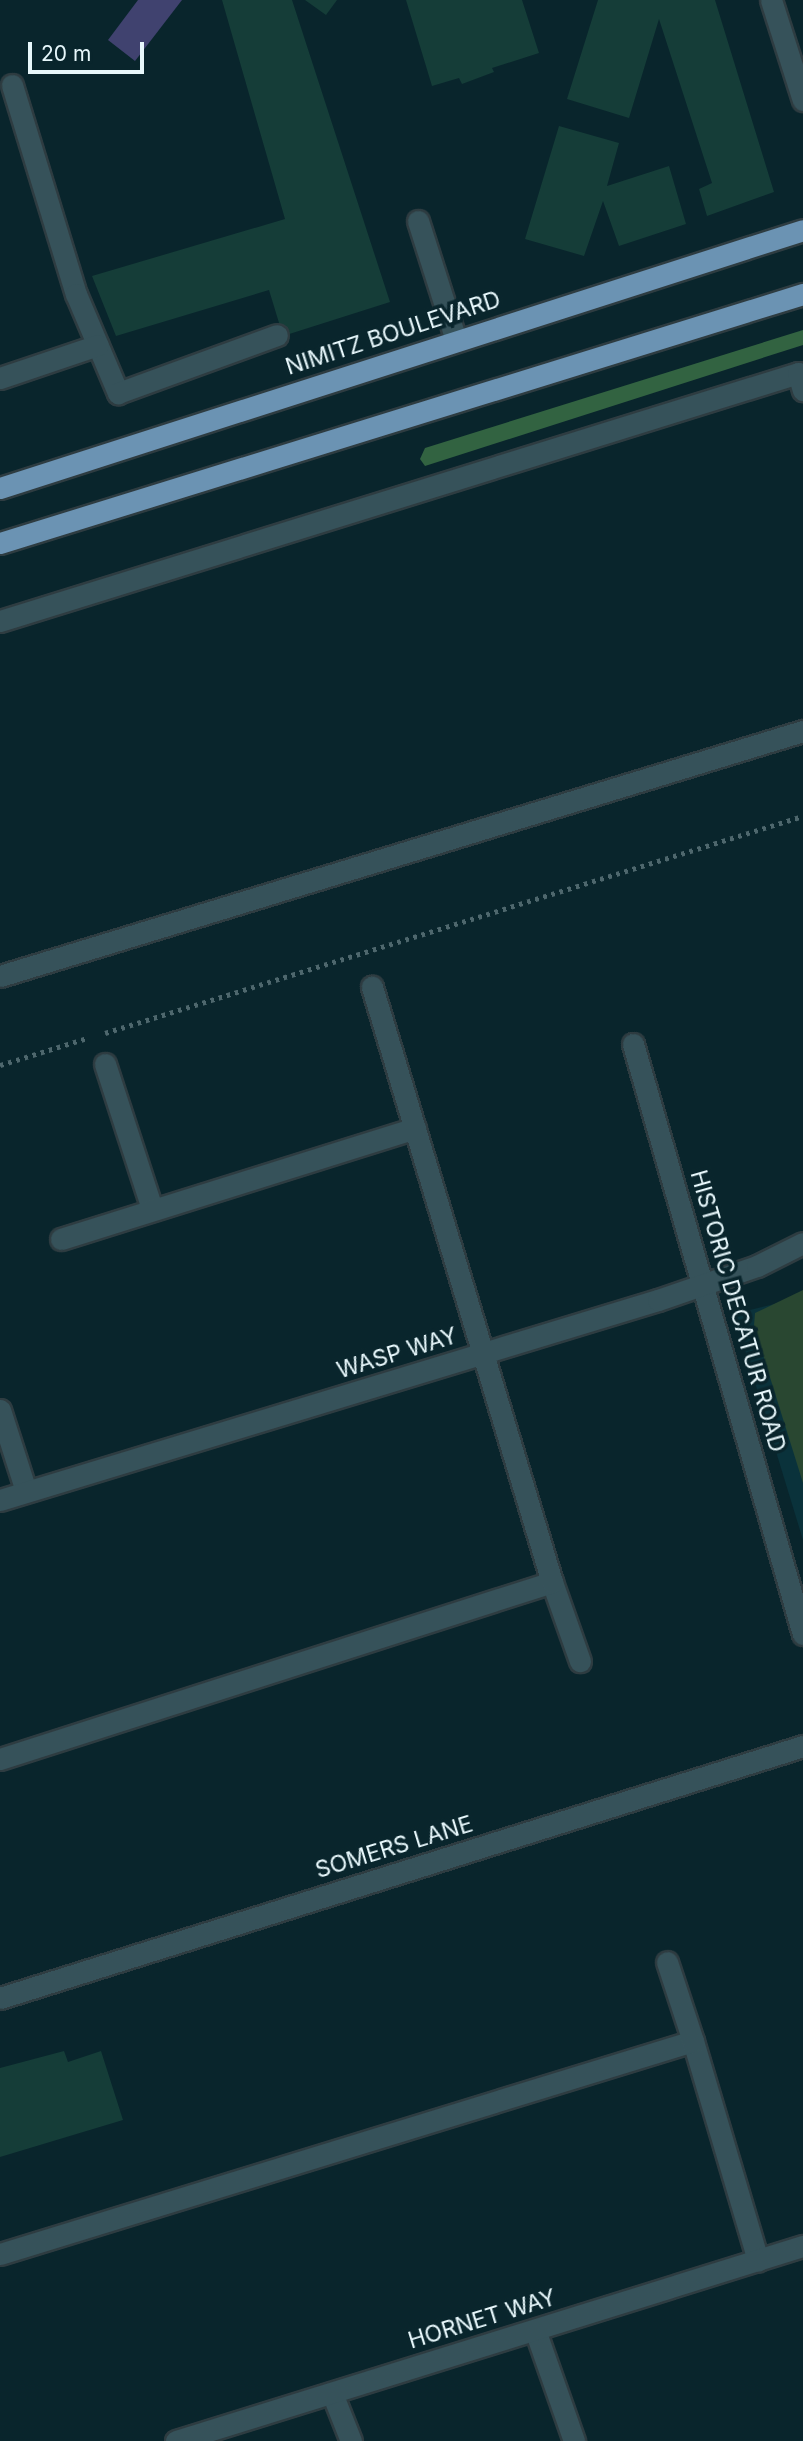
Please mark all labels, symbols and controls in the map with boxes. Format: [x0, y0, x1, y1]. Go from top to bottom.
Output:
scale bar [32, 28, 147, 72]
text: 20 m [41, 41, 91, 66]
street label: NIMITZ BOULEVARD [282, 285, 504, 381]
street label: HISTORIC DECATUR ROAD [684, 1167, 792, 1455]
street label: WASP WAY [334, 1322, 460, 1384]
street label: SOMERS LANE [312, 1810, 476, 1884]
street label: HORNET WAY [405, 2283, 559, 2355]

